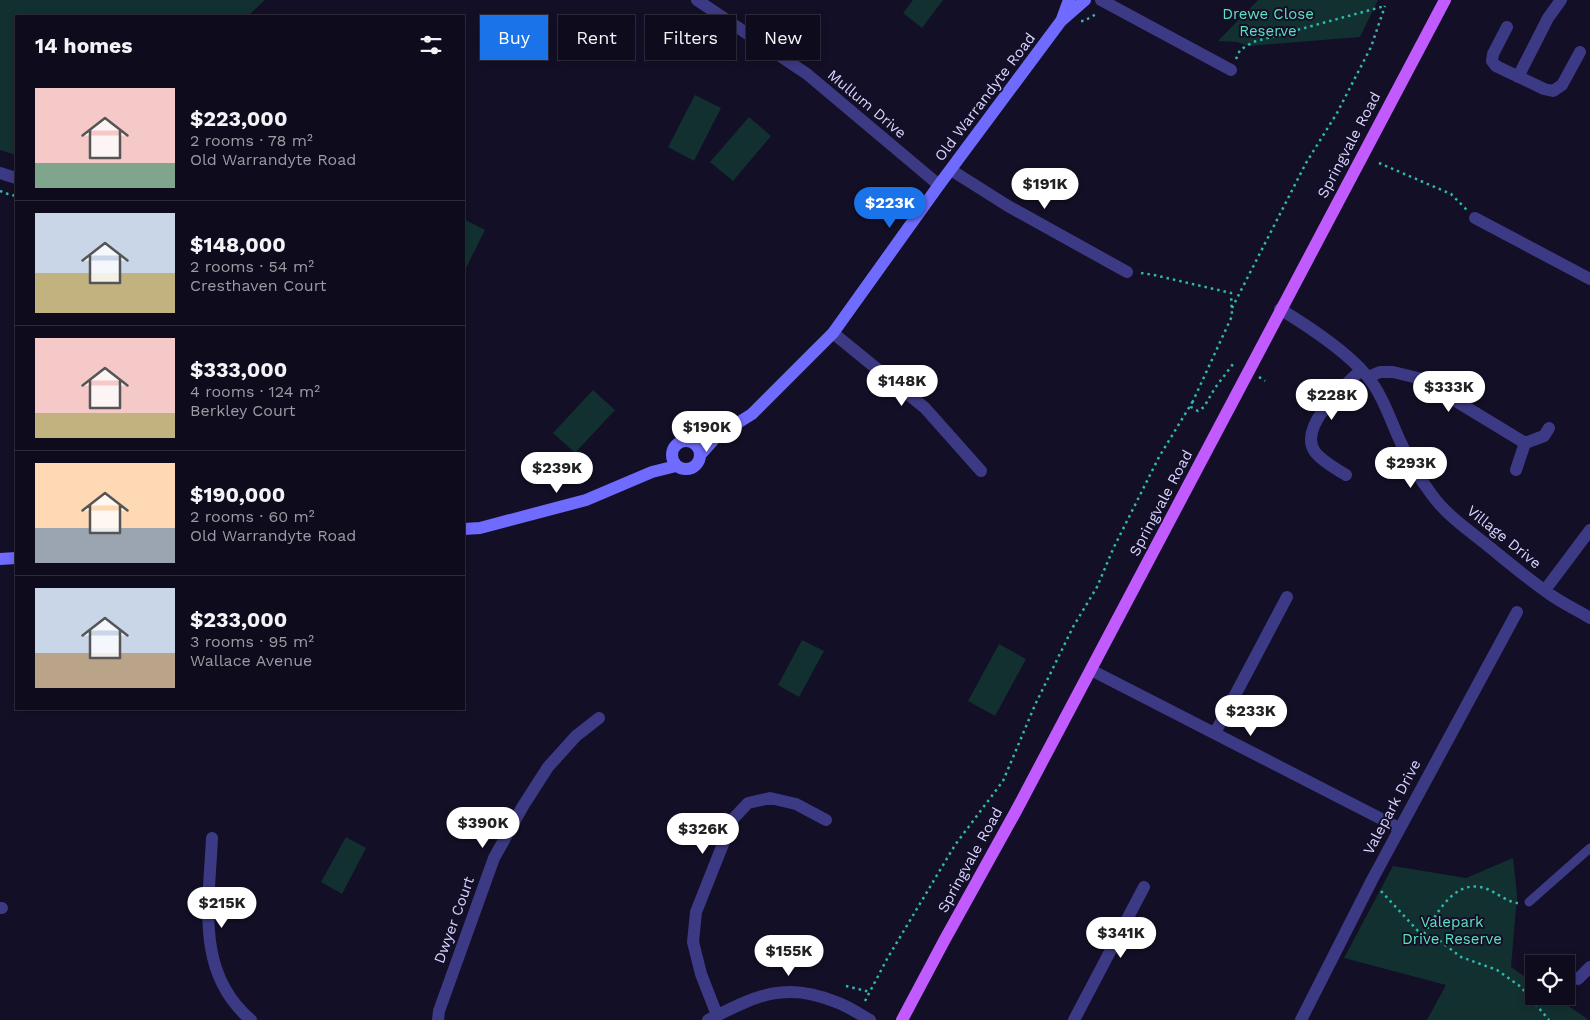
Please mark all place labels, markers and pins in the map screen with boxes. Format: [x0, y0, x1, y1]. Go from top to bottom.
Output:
pin: $191K [1010, 168, 1080, 210]
pin: $223K [855, 186, 925, 229]
pin: $148K [867, 364, 937, 407]
pin: $333K [1414, 370, 1484, 413]
pin: $228K [1297, 378, 1367, 421]
pin: $190K [672, 410, 742, 453]
pin: $293K [1376, 446, 1446, 489]
pin: $239K [522, 452, 592, 494]
pin: $233K [1216, 694, 1286, 737]
pin: $390K [448, 806, 518, 849]
pin: $326K [668, 812, 738, 855]
pin: $215K [187, 886, 257, 929]
pin: $341K [1086, 916, 1156, 959]
pin: $155K [754, 934, 824, 977]

